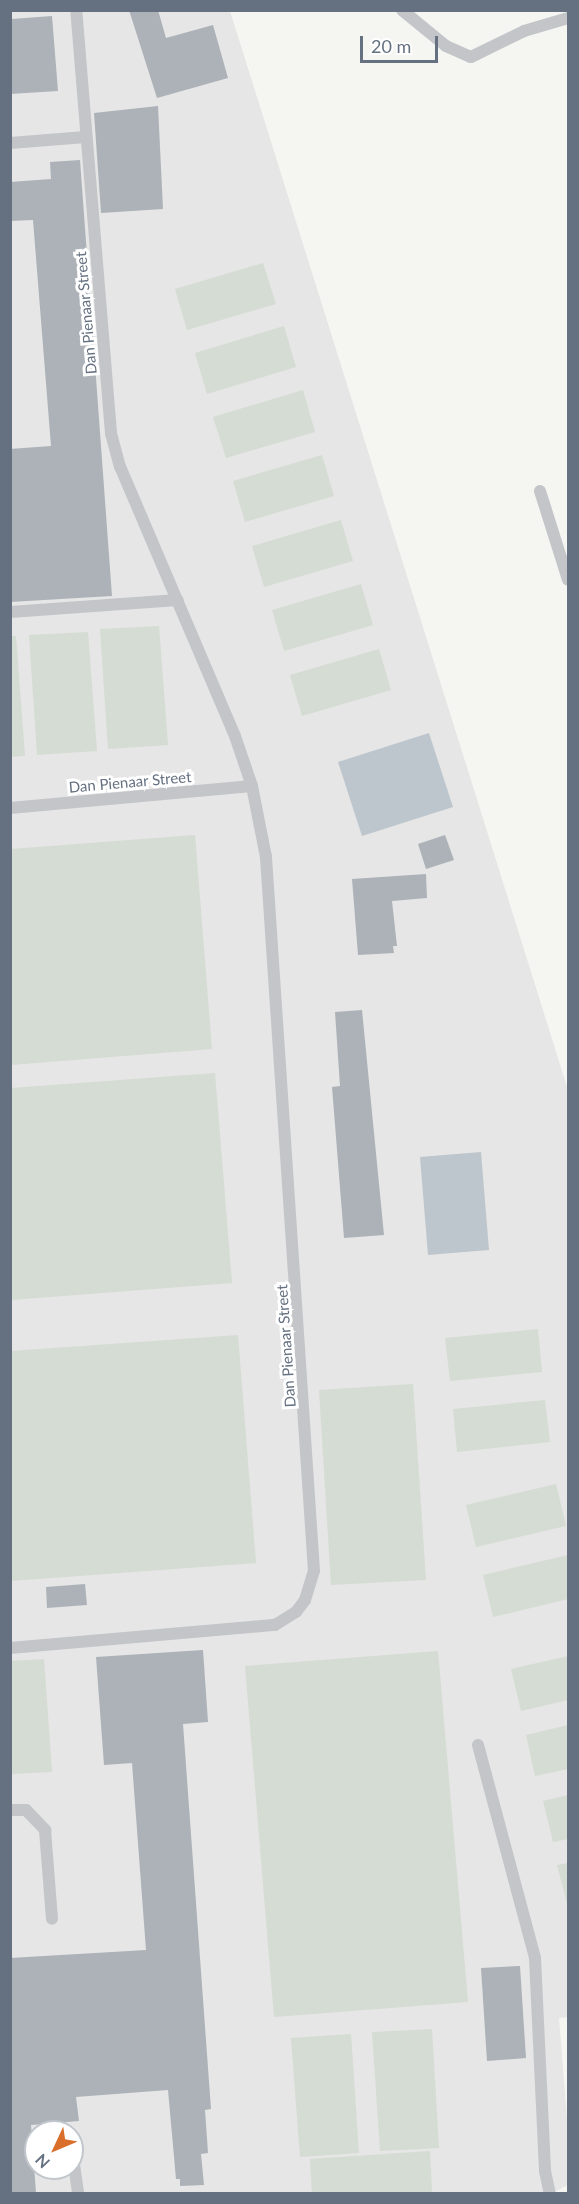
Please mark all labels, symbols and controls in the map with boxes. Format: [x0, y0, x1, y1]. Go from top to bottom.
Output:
scale bar [363, 24, 441, 62]
text: 20 m [371, 35, 411, 57]
street label: Dan Pienaar Street [72, 251, 100, 375]
street label: Dan Pienaar Street [68, 768, 192, 796]
street label: Dan Pienaar Street [273, 1284, 299, 1408]
north arrow [24, 2120, 84, 2180]
text: N [31, 2150, 53, 2173]

